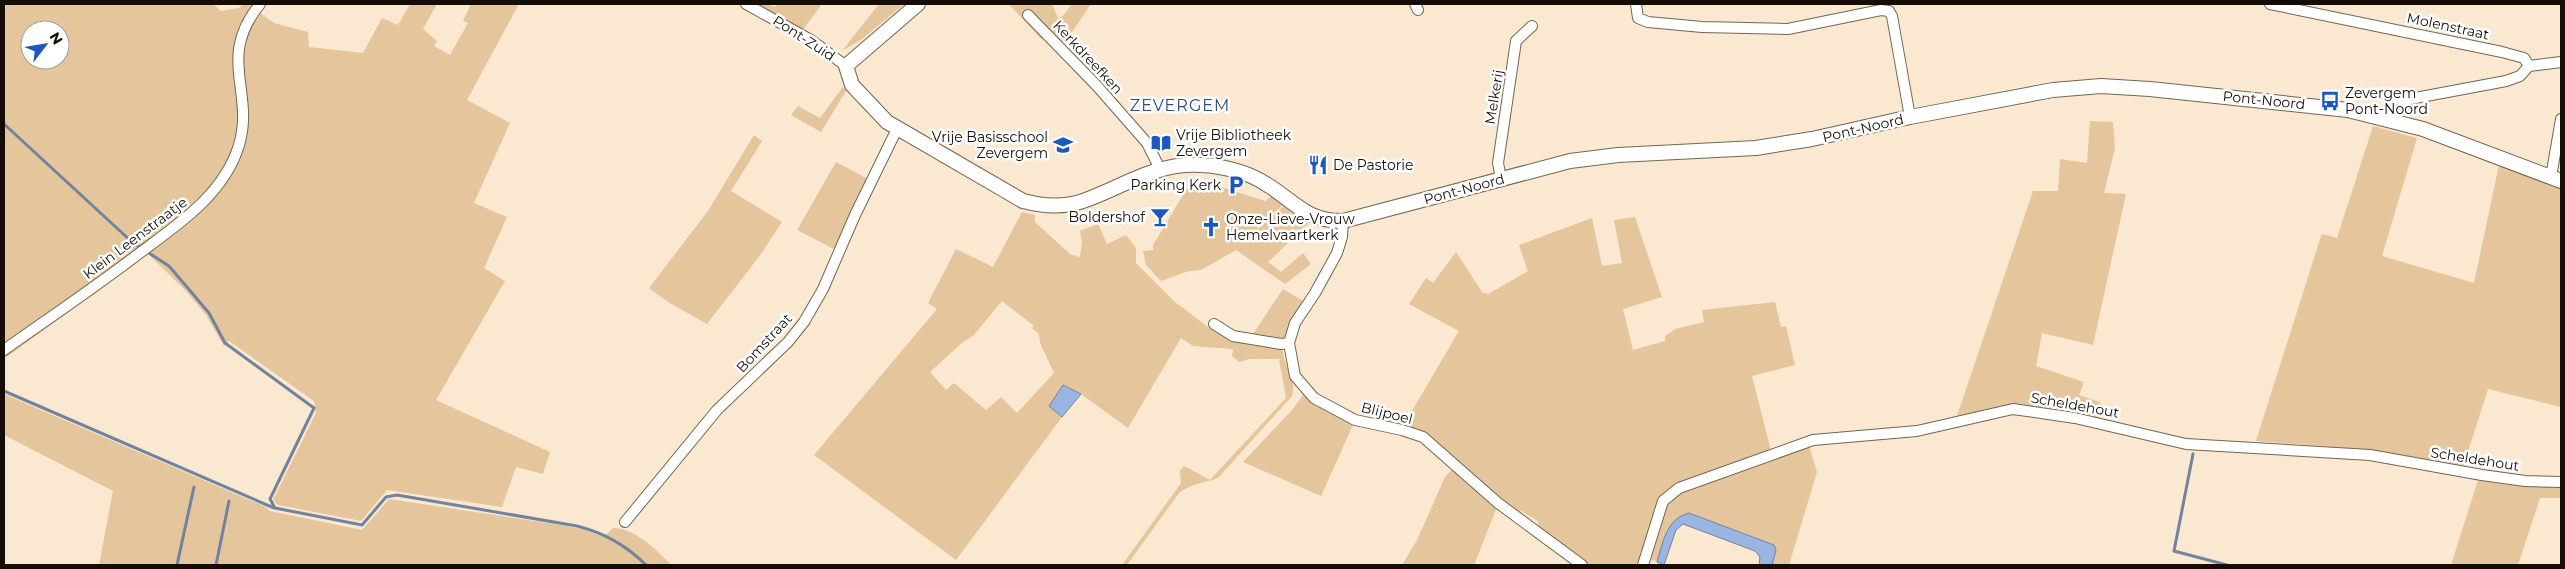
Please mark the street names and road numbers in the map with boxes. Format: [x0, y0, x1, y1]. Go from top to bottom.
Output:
street label: Molenstraat [2405, 9, 2491, 44]
street label: Pont-Zuid [769, 11, 839, 65]
street label: Kerkdreefken [1049, 16, 1127, 98]
street label: Melkerij [1481, 68, 1507, 126]
street label: Pont-Noord [2222, 87, 2306, 113]
street label: Pont-Noord [1821, 110, 1905, 146]
street label: Pont-Noord [1422, 170, 1506, 208]
street label: Klein Leenstraatje [79, 193, 191, 283]
street label: Bomstraat [732, 310, 796, 376]
street label: Scheldehout [2029, 388, 2121, 422]
street label: Blijpoel [1359, 398, 1415, 428]
street label: Scheldehout [2429, 443, 2521, 475]

